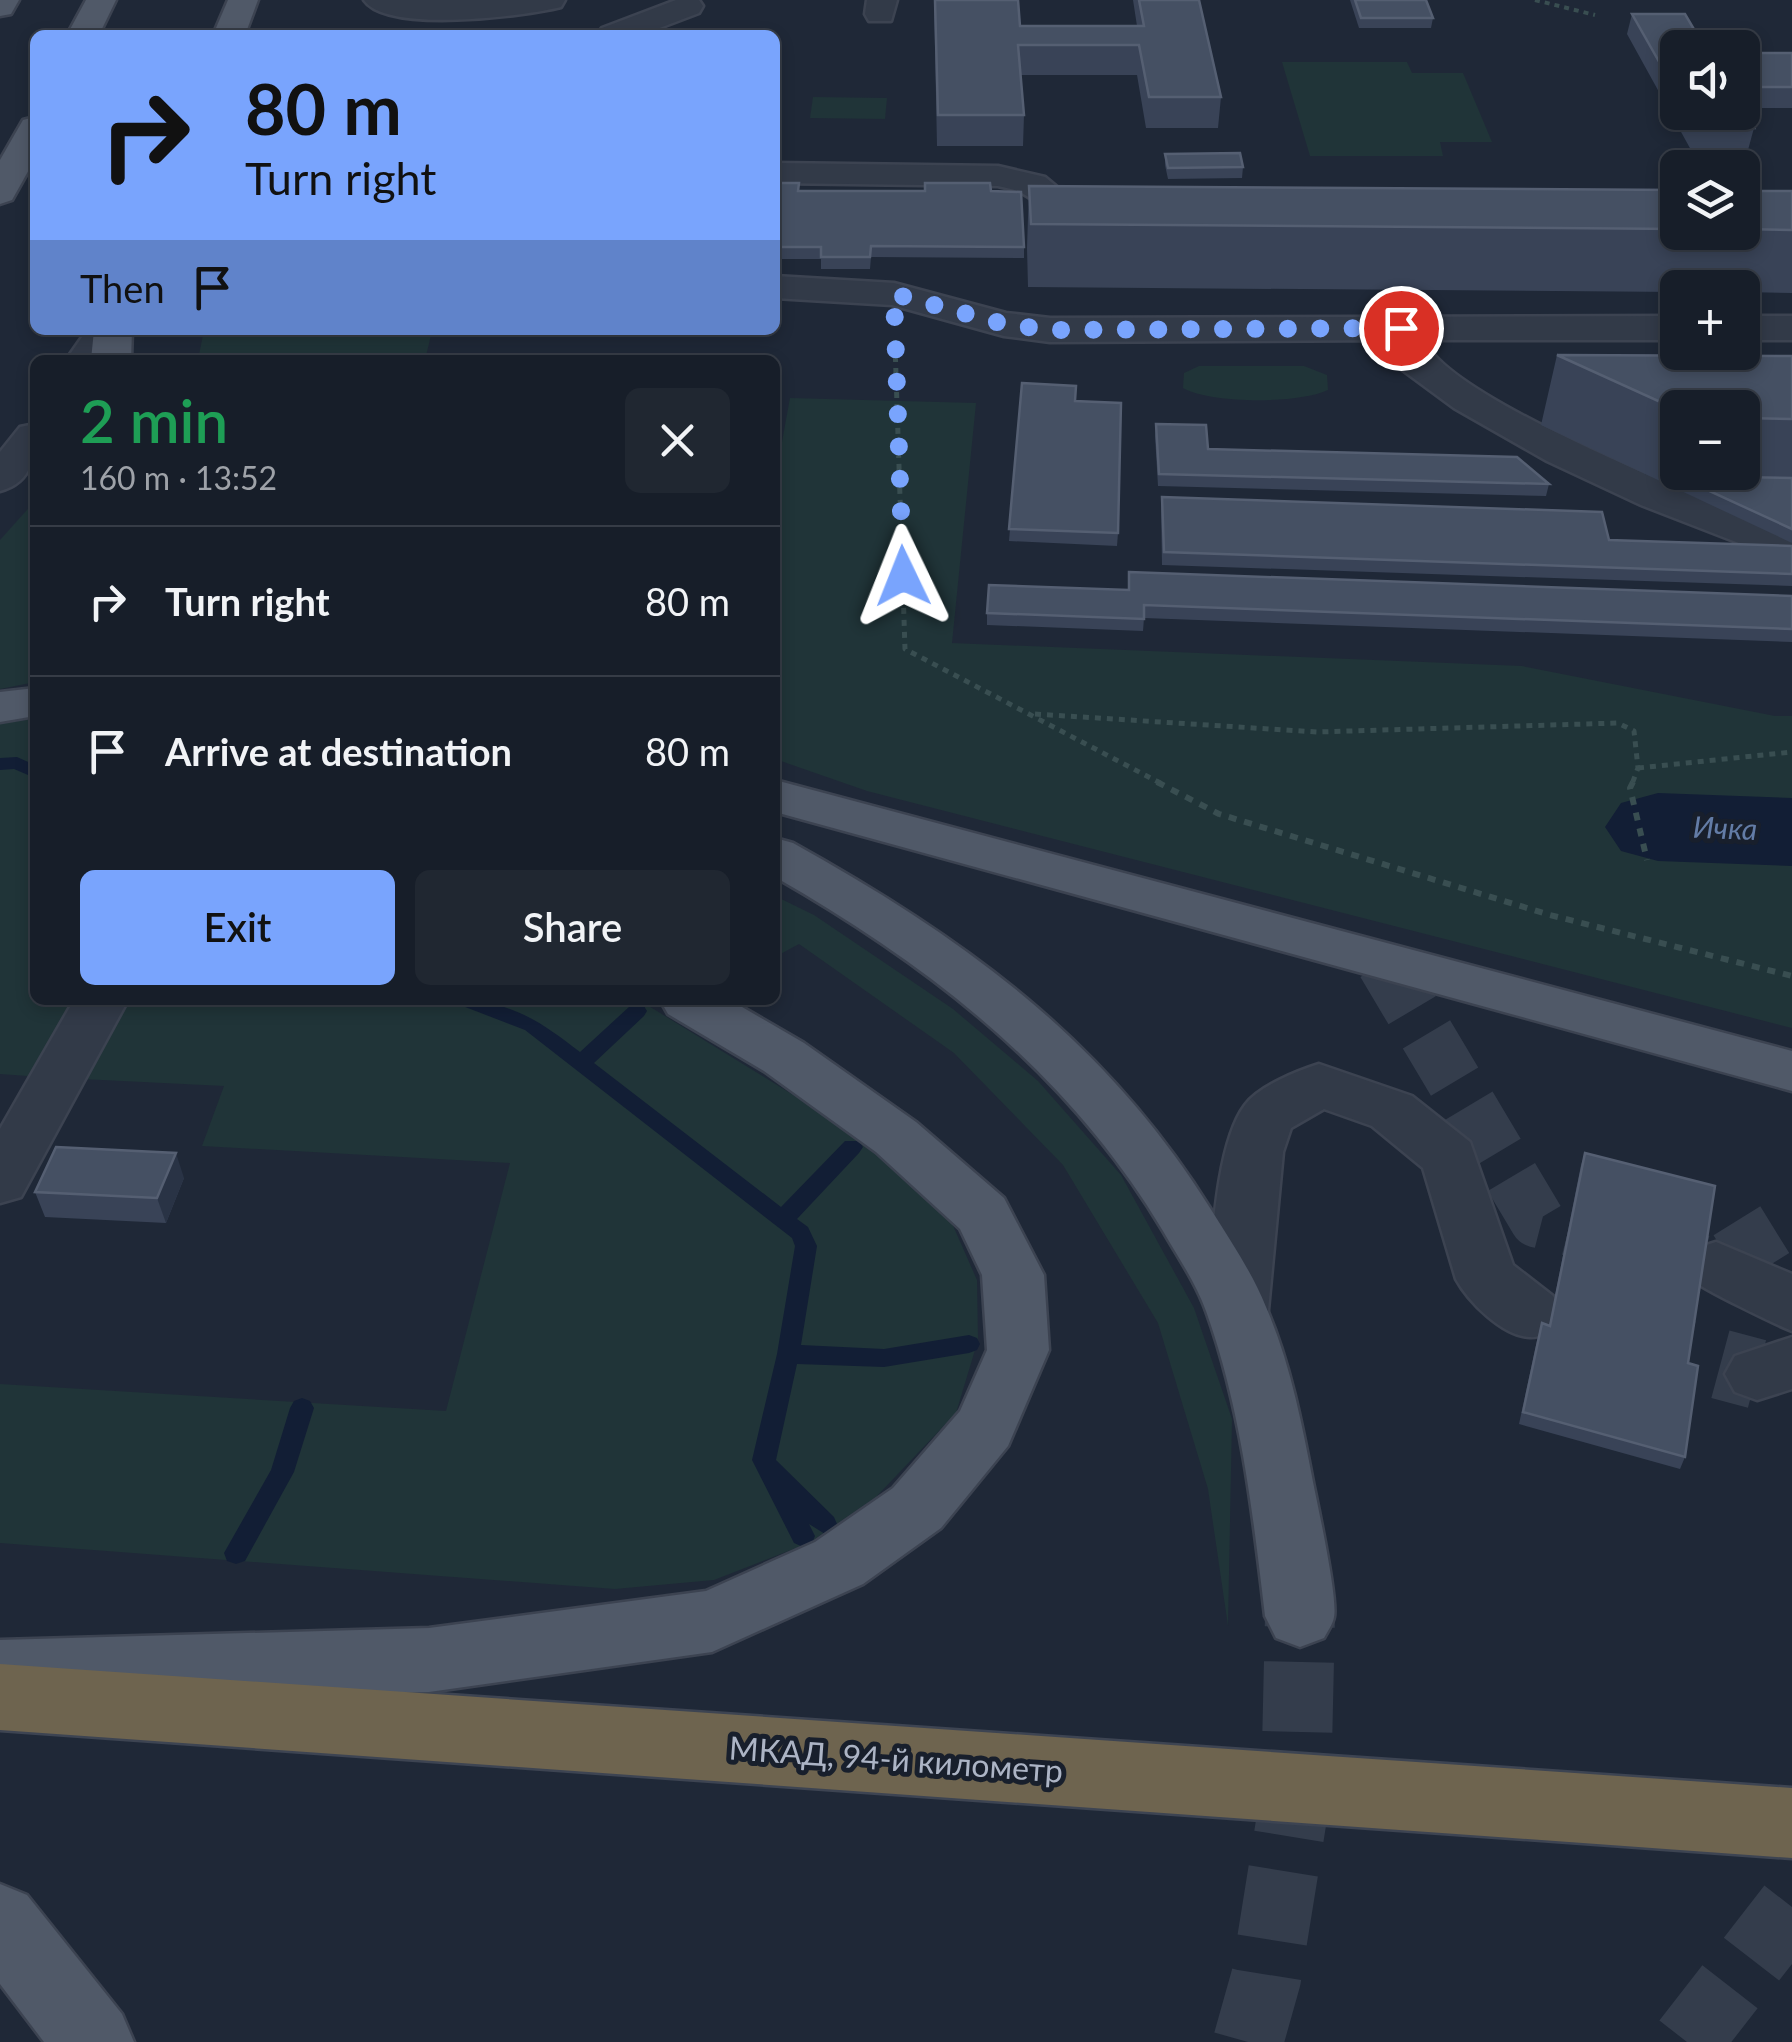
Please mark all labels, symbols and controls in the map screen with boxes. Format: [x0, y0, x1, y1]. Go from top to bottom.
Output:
map controls [1660, 30, 1760, 490]
button: sound [1660, 30, 1760, 130]
text: 80 m [245, 66, 402, 150]
icon: right [80, 70, 210, 200]
button: layers [1660, 150, 1760, 250]
text: Turn right [245, 151, 436, 205]
icon: arrive [185, 260, 240, 315]
text: Then [80, 265, 165, 311]
button: + [1660, 270, 1760, 370]
pin [1359, 286, 1444, 371]
icon: arrive [1374, 301, 1429, 356]
text: 2 min [80, 384, 228, 456]
button: close [625, 388, 730, 493]
button: − [1660, 390, 1760, 490]
text: 160 m · 13:52 [80, 458, 277, 497]
position arrow [851, 524, 955, 628]
icon: right [80, 574, 135, 629]
text: Turn right [165, 578, 330, 624]
text: 80 m [645, 578, 730, 624]
icon: arrive [80, 724, 135, 779]
text: Arrive at destination [165, 728, 512, 774]
text: 80 m [645, 728, 730, 774]
water label: Ичка [1692, 808, 1758, 846]
button: Exit [80, 870, 395, 985]
button: Share [415, 870, 730, 985]
street label: МКАД, 94-й километр [728, 1727, 1064, 1790]

